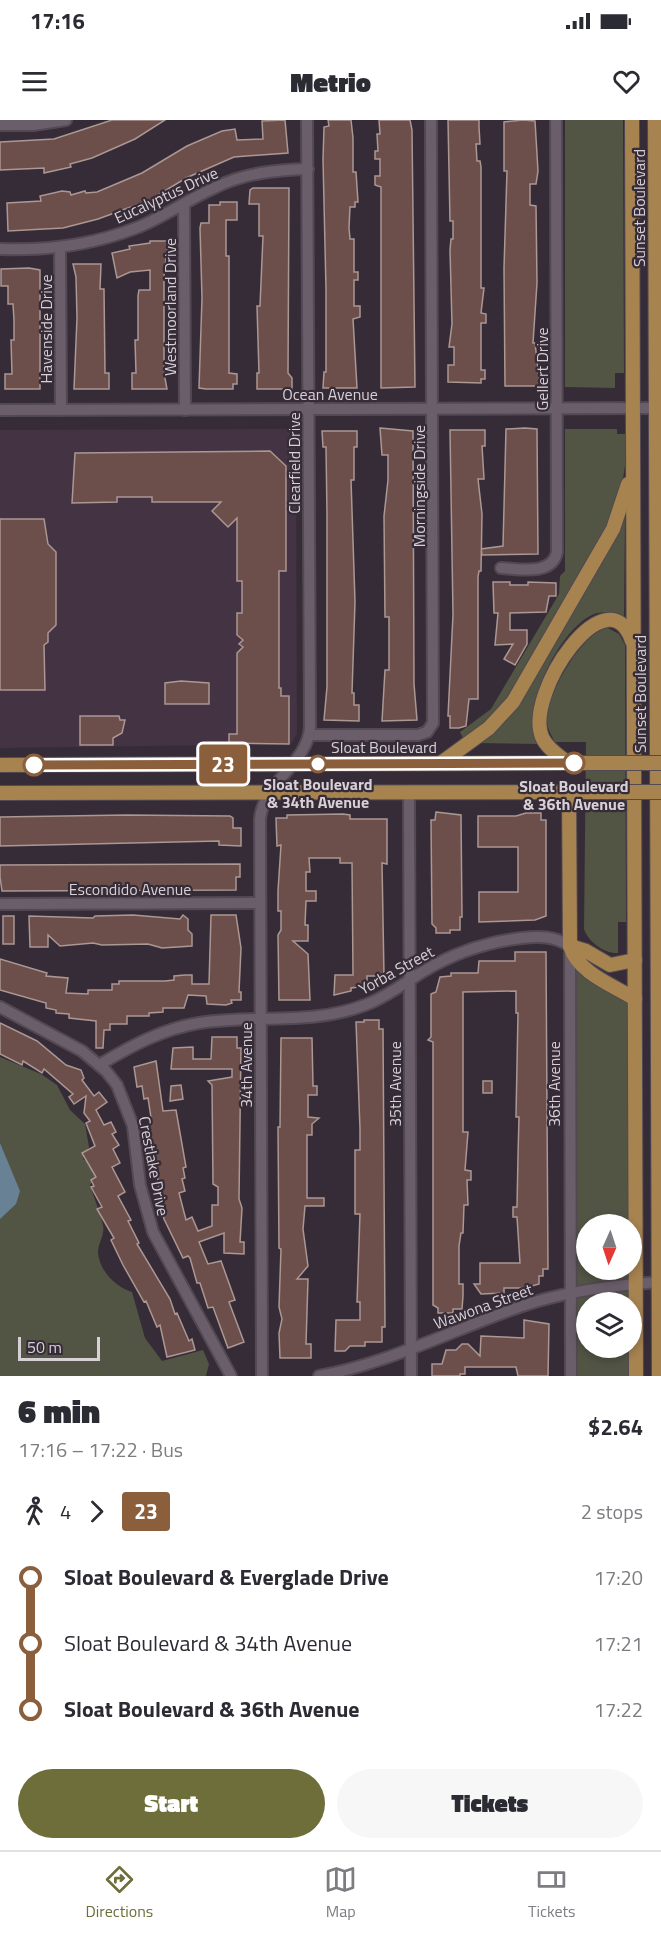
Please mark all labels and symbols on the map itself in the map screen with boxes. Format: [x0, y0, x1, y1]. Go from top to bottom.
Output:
street label: Sunset Boulevard [627, 149, 651, 267]
street label: Eucalyptus Drive [110, 160, 222, 230]
street label: Westmoorland Drive [158, 238, 182, 376]
street label: Havenside Drive [34, 275, 58, 383]
street label: Gellert Drive [530, 327, 554, 411]
street label: Ocean Avenue [282, 382, 378, 406]
street label: Clearfield Drive [282, 412, 306, 514]
street label: Morningside Drive [407, 425, 431, 547]
street label: Sunset Boulevard [628, 635, 652, 753]
street label: Sloat Boulevard [331, 735, 437, 759]
line badge: 23 [196, 744, 250, 784]
marker: Sloat Boulevard & 36th Avenue [563, 752, 585, 774]
unlabelled marker [23, 754, 45, 776]
marker: Sloat Boulevard & 34th Avenue [309, 755, 327, 773]
place label: Sloat Boulevard & 34th Avenue [263, 772, 373, 814]
place label: Sloat Boulevard & 36th Avenue [519, 774, 629, 816]
street label: Escondido Avenue [69, 877, 191, 901]
street label: Yorba Street [354, 939, 438, 1001]
street label: 34th Avenue [234, 1022, 258, 1108]
street label: 35th Avenue [383, 1041, 407, 1127]
street label: 36th Avenue [542, 1041, 566, 1127]
street label: Crestlake Drive [133, 1114, 175, 1218]
north arrow [576, 1214, 642, 1280]
street label: Wawona Street [430, 1277, 536, 1335]
scale bar [18, 1334, 100, 1362]

